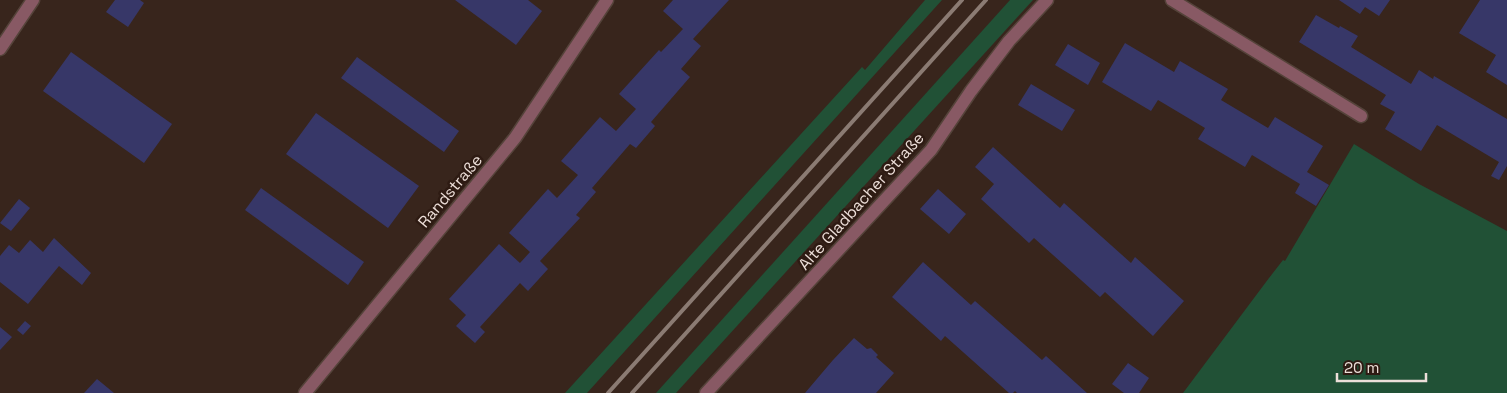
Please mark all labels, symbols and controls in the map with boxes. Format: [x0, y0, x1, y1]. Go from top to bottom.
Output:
street label: Alte Gladbacher Straße [794, 128, 928, 274]
street label: Randstraße [413, 150, 487, 232]
scale bar [1337, 350, 1426, 382]
text: 20 m [1344, 358, 1379, 377]

